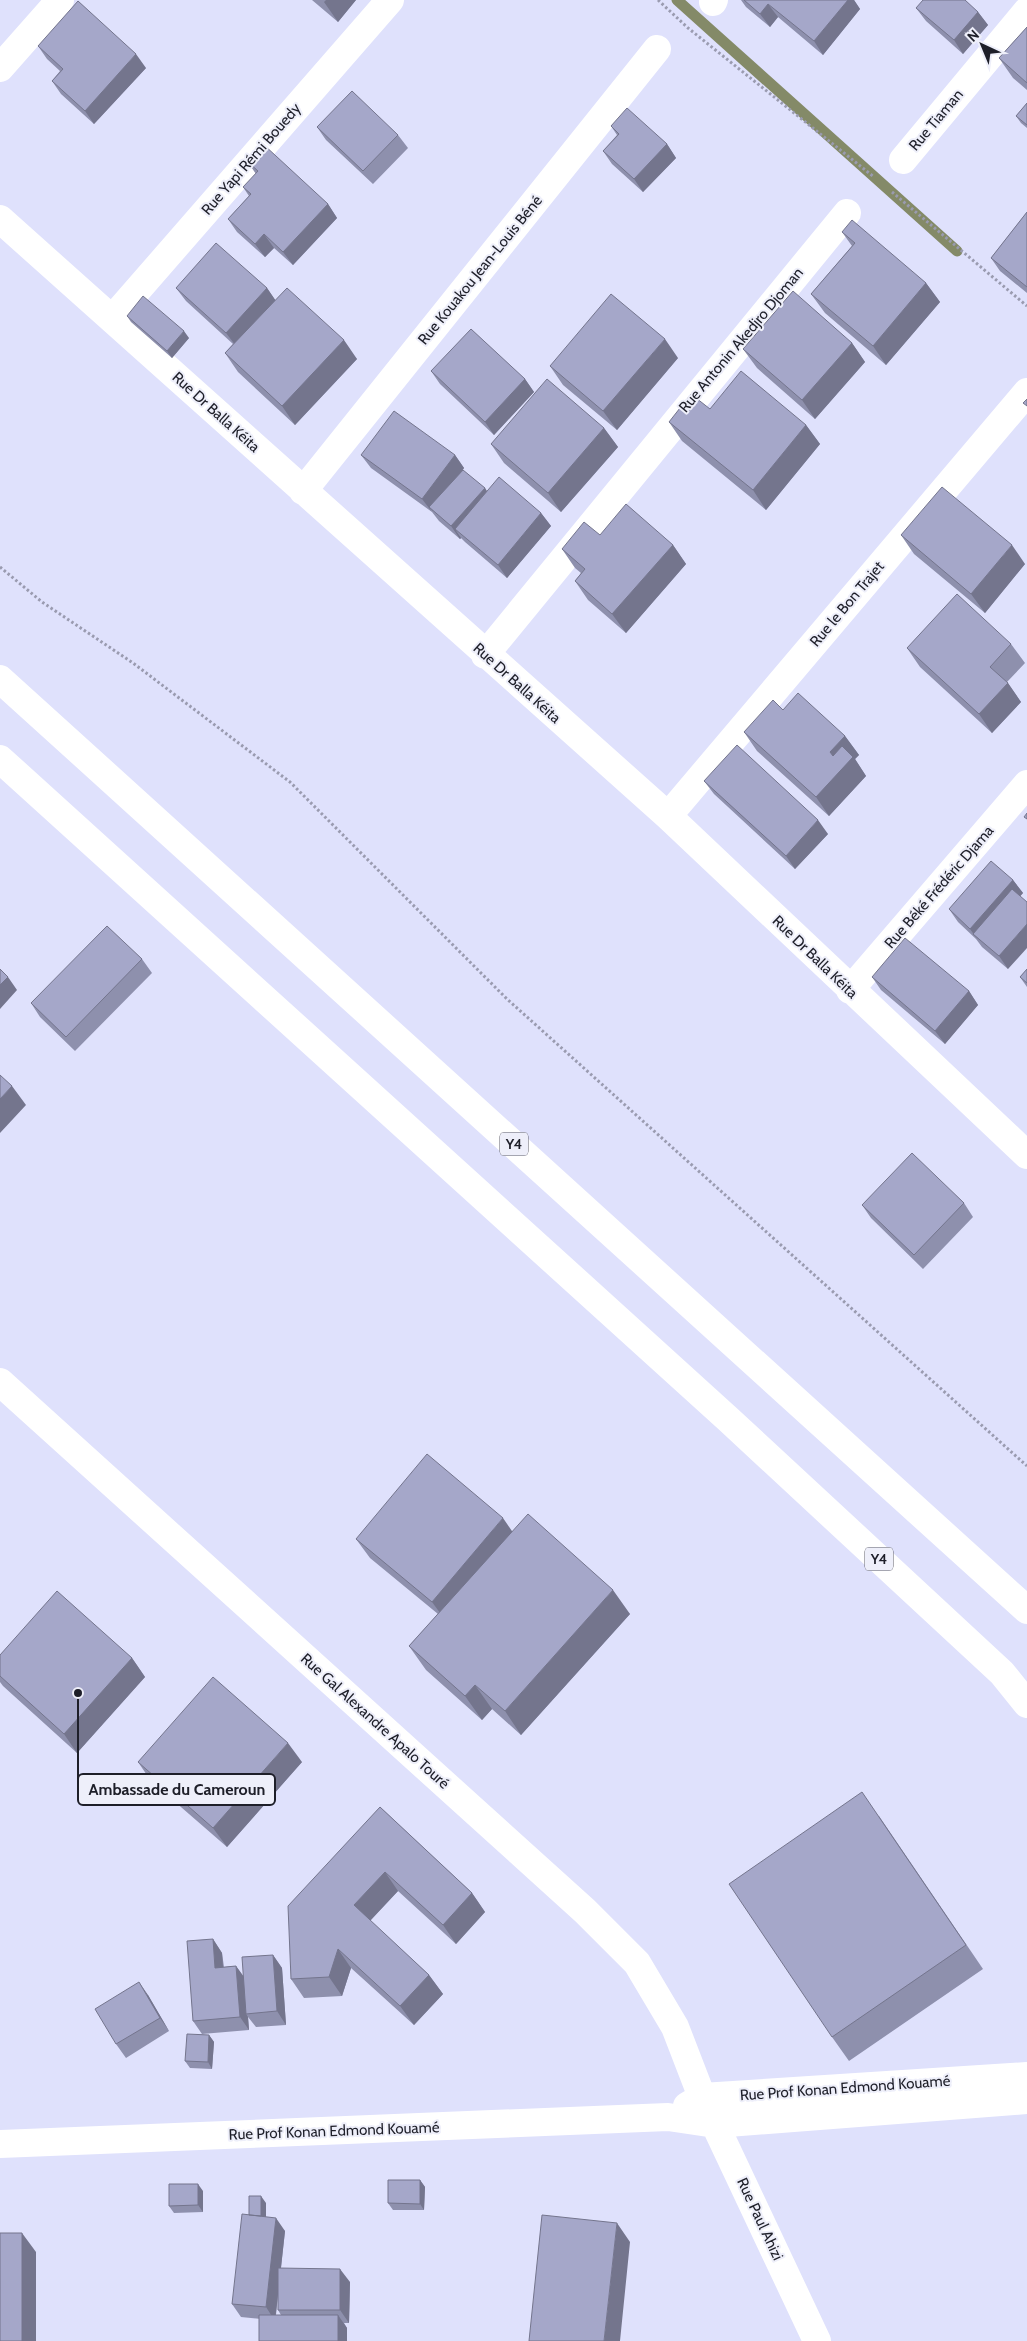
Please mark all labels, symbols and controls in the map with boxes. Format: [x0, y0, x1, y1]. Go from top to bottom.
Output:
north arrow [957, 20, 1007, 70]
text: N [963, 26, 983, 46]
street label: Rue Tiaman [905, 86, 967, 154]
street label: Rue Yapi Rémi Bouedy [198, 99, 305, 219]
street label: Rue Kouakou Jean-Louis Béné [414, 191, 546, 348]
street label: Rue Antonin Akedjro Djoman [675, 264, 807, 416]
street label: Rue Dr Balla Kéita [169, 368, 264, 457]
street label: Rue le Bon Trajet [806, 558, 888, 650]
street label: Rue Dr Balla Kéita [470, 639, 565, 728]
street label: Rue Béké Frédéric Djama [881, 821, 998, 952]
street label: Rue Dr Balla Kéita [769, 912, 862, 1003]
road number: Y4 [500, 1132, 528, 1156]
road number: Y4 [865, 1548, 893, 1570]
street label: Rue Gal Alexandre Apalo Touré [297, 1649, 453, 1793]
callout: Ambassade du Cameroun [78, 1774, 275, 1805]
text: Ambassade du Cameroun [89, 1780, 265, 1799]
street label: Rue Prof Konan Edmond Kouamé [739, 2072, 951, 2104]
street label: Rue Prof Konan Edmond Kouamé [228, 2118, 440, 2144]
street label: Rue Paul Ahizi [733, 2175, 787, 2263]

